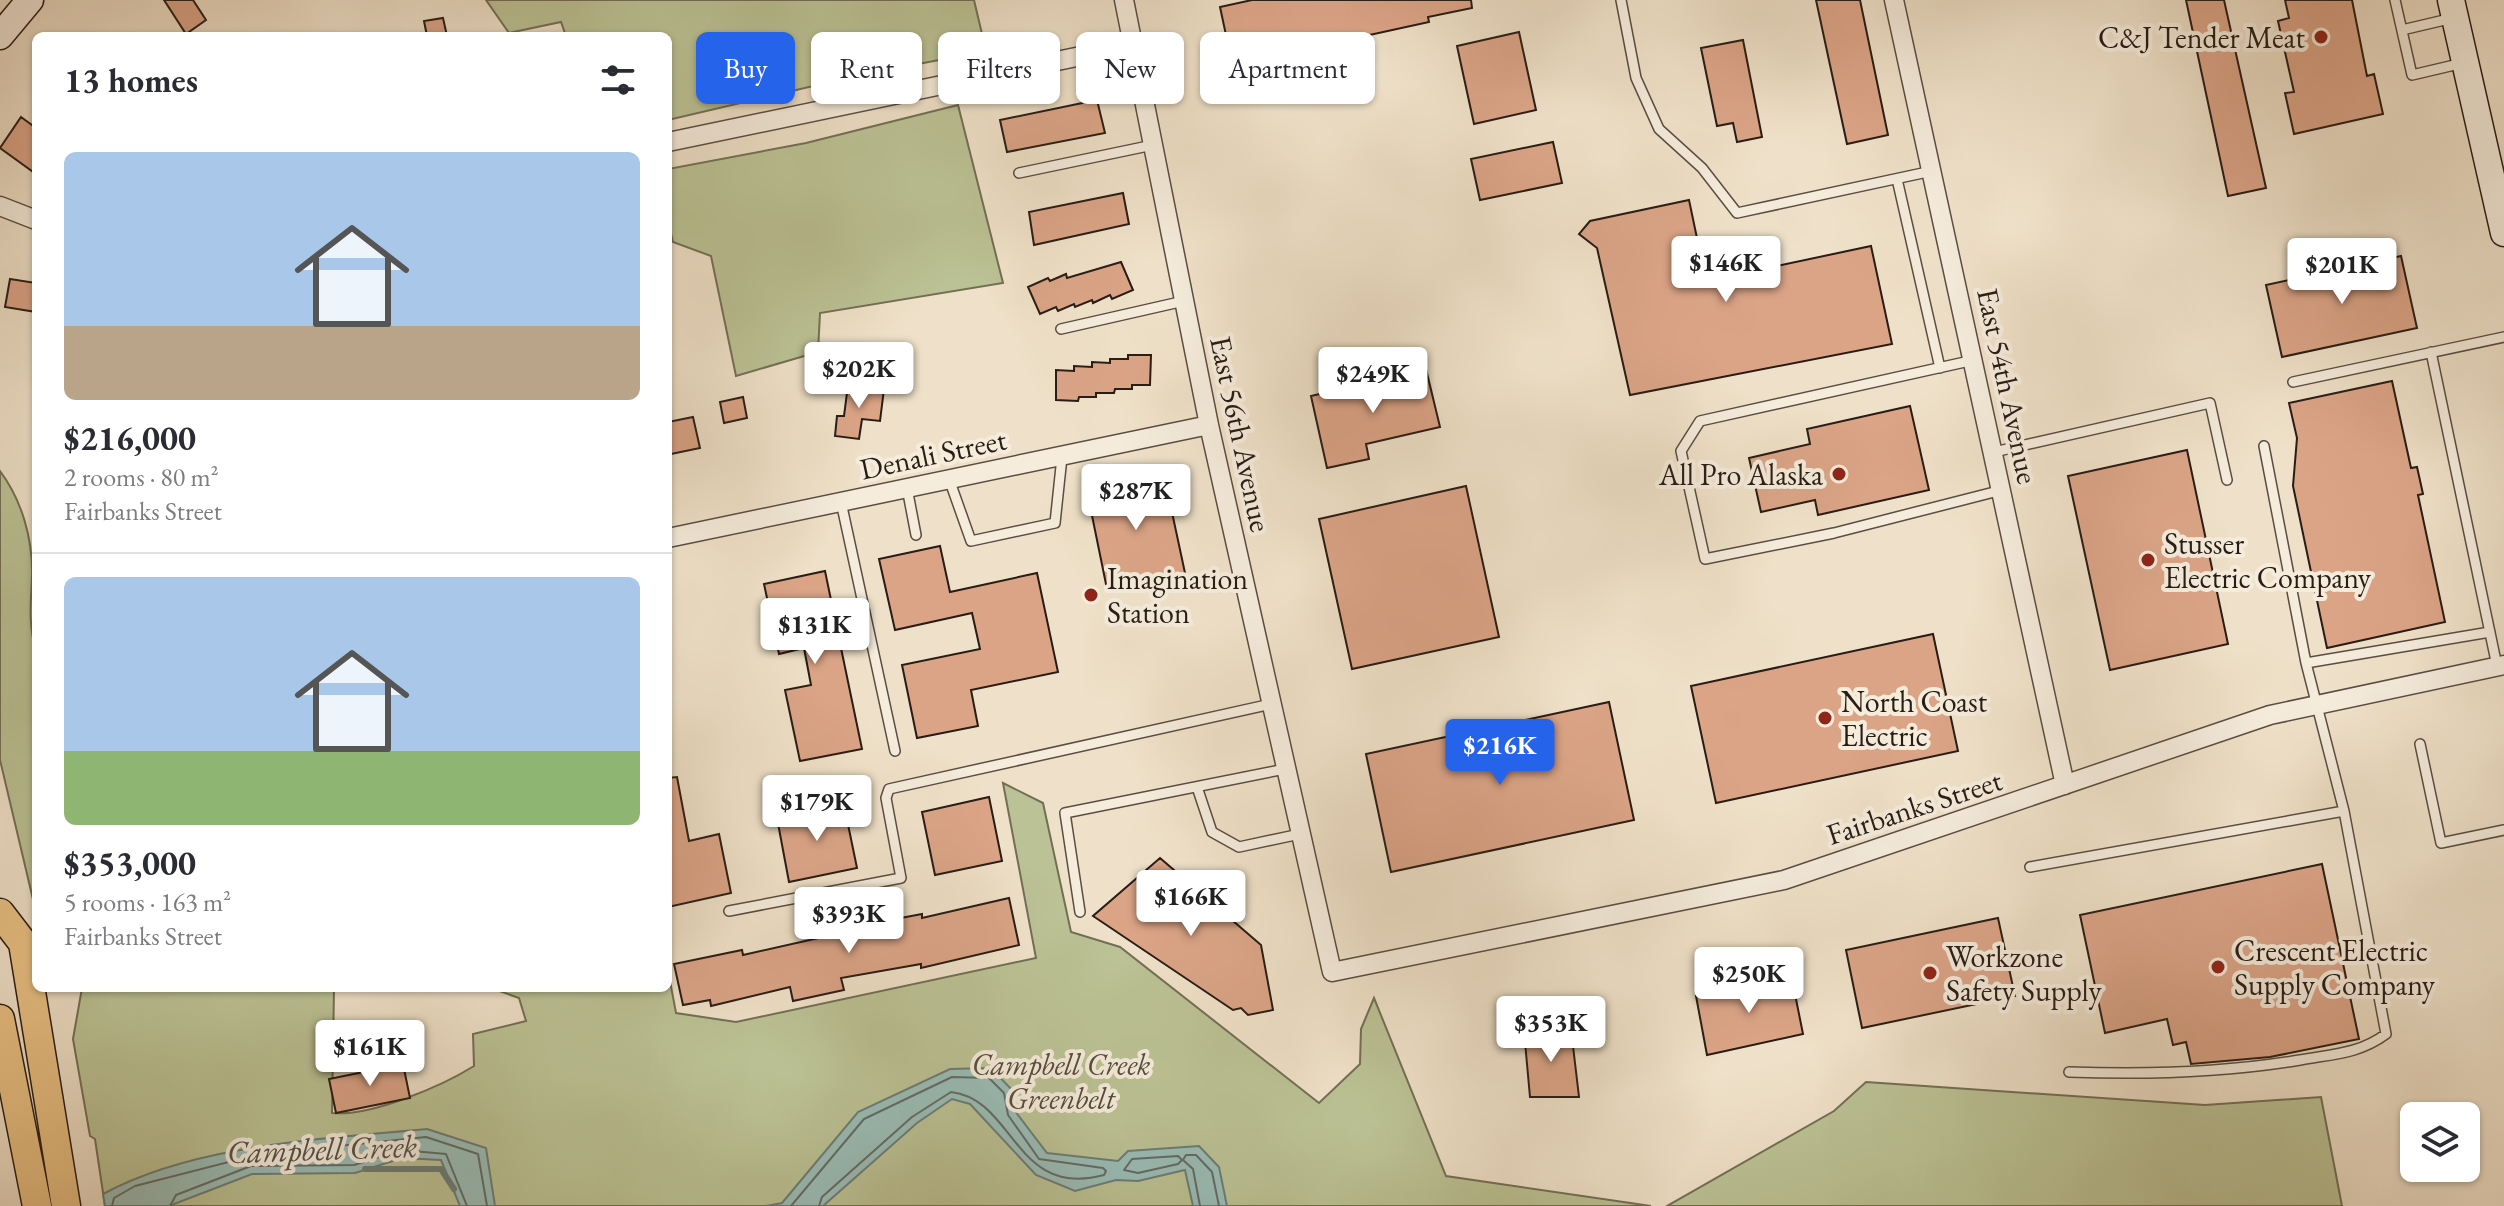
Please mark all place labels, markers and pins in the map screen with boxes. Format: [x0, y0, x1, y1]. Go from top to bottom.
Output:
place label: C&J Tender Meat [2098, 18, 2306, 57]
marker: C&J Tender Meat [2312, 28, 2330, 46]
pin: $146K [1670, 236, 1782, 304]
pin: $201K [2286, 238, 2398, 306]
pin: $202K [803, 342, 915, 410]
pin: $249K [1317, 347, 1429, 415]
place label: All Pro Alaska [1658, 455, 1823, 494]
pin: $287K [1080, 464, 1192, 532]
marker: All Pro Alaska [1830, 465, 1848, 483]
place label: Stusser Electric Company [2164, 524, 2372, 597]
marker: Stusser Electric Company [2139, 551, 2157, 569]
place label: Imagination Station [1107, 559, 1248, 632]
marker: Imagination Station [1082, 586, 1100, 604]
pin: $131K [759, 598, 871, 666]
place label: North Coast Electric [1841, 682, 1988, 755]
marker: North Coast Electric [1816, 709, 1834, 727]
pin: $216K [1444, 719, 1556, 787]
pin: $179K [761, 775, 873, 843]
pin: $166K [1135, 870, 1247, 938]
pin: $393K [793, 887, 905, 955]
place label: Crescent Electric Supply Company [2234, 931, 2436, 1004]
place label: Workzone Safety Supply [1946, 937, 2103, 1010]
pin: $250K [1693, 947, 1805, 1015]
marker: Crescent Electric Supply Company [2209, 958, 2227, 976]
marker: Workzone Safety Supply [1921, 964, 1939, 982]
pin: $353K [1495, 996, 1607, 1064]
pin: $161K [314, 1020, 426, 1088]

